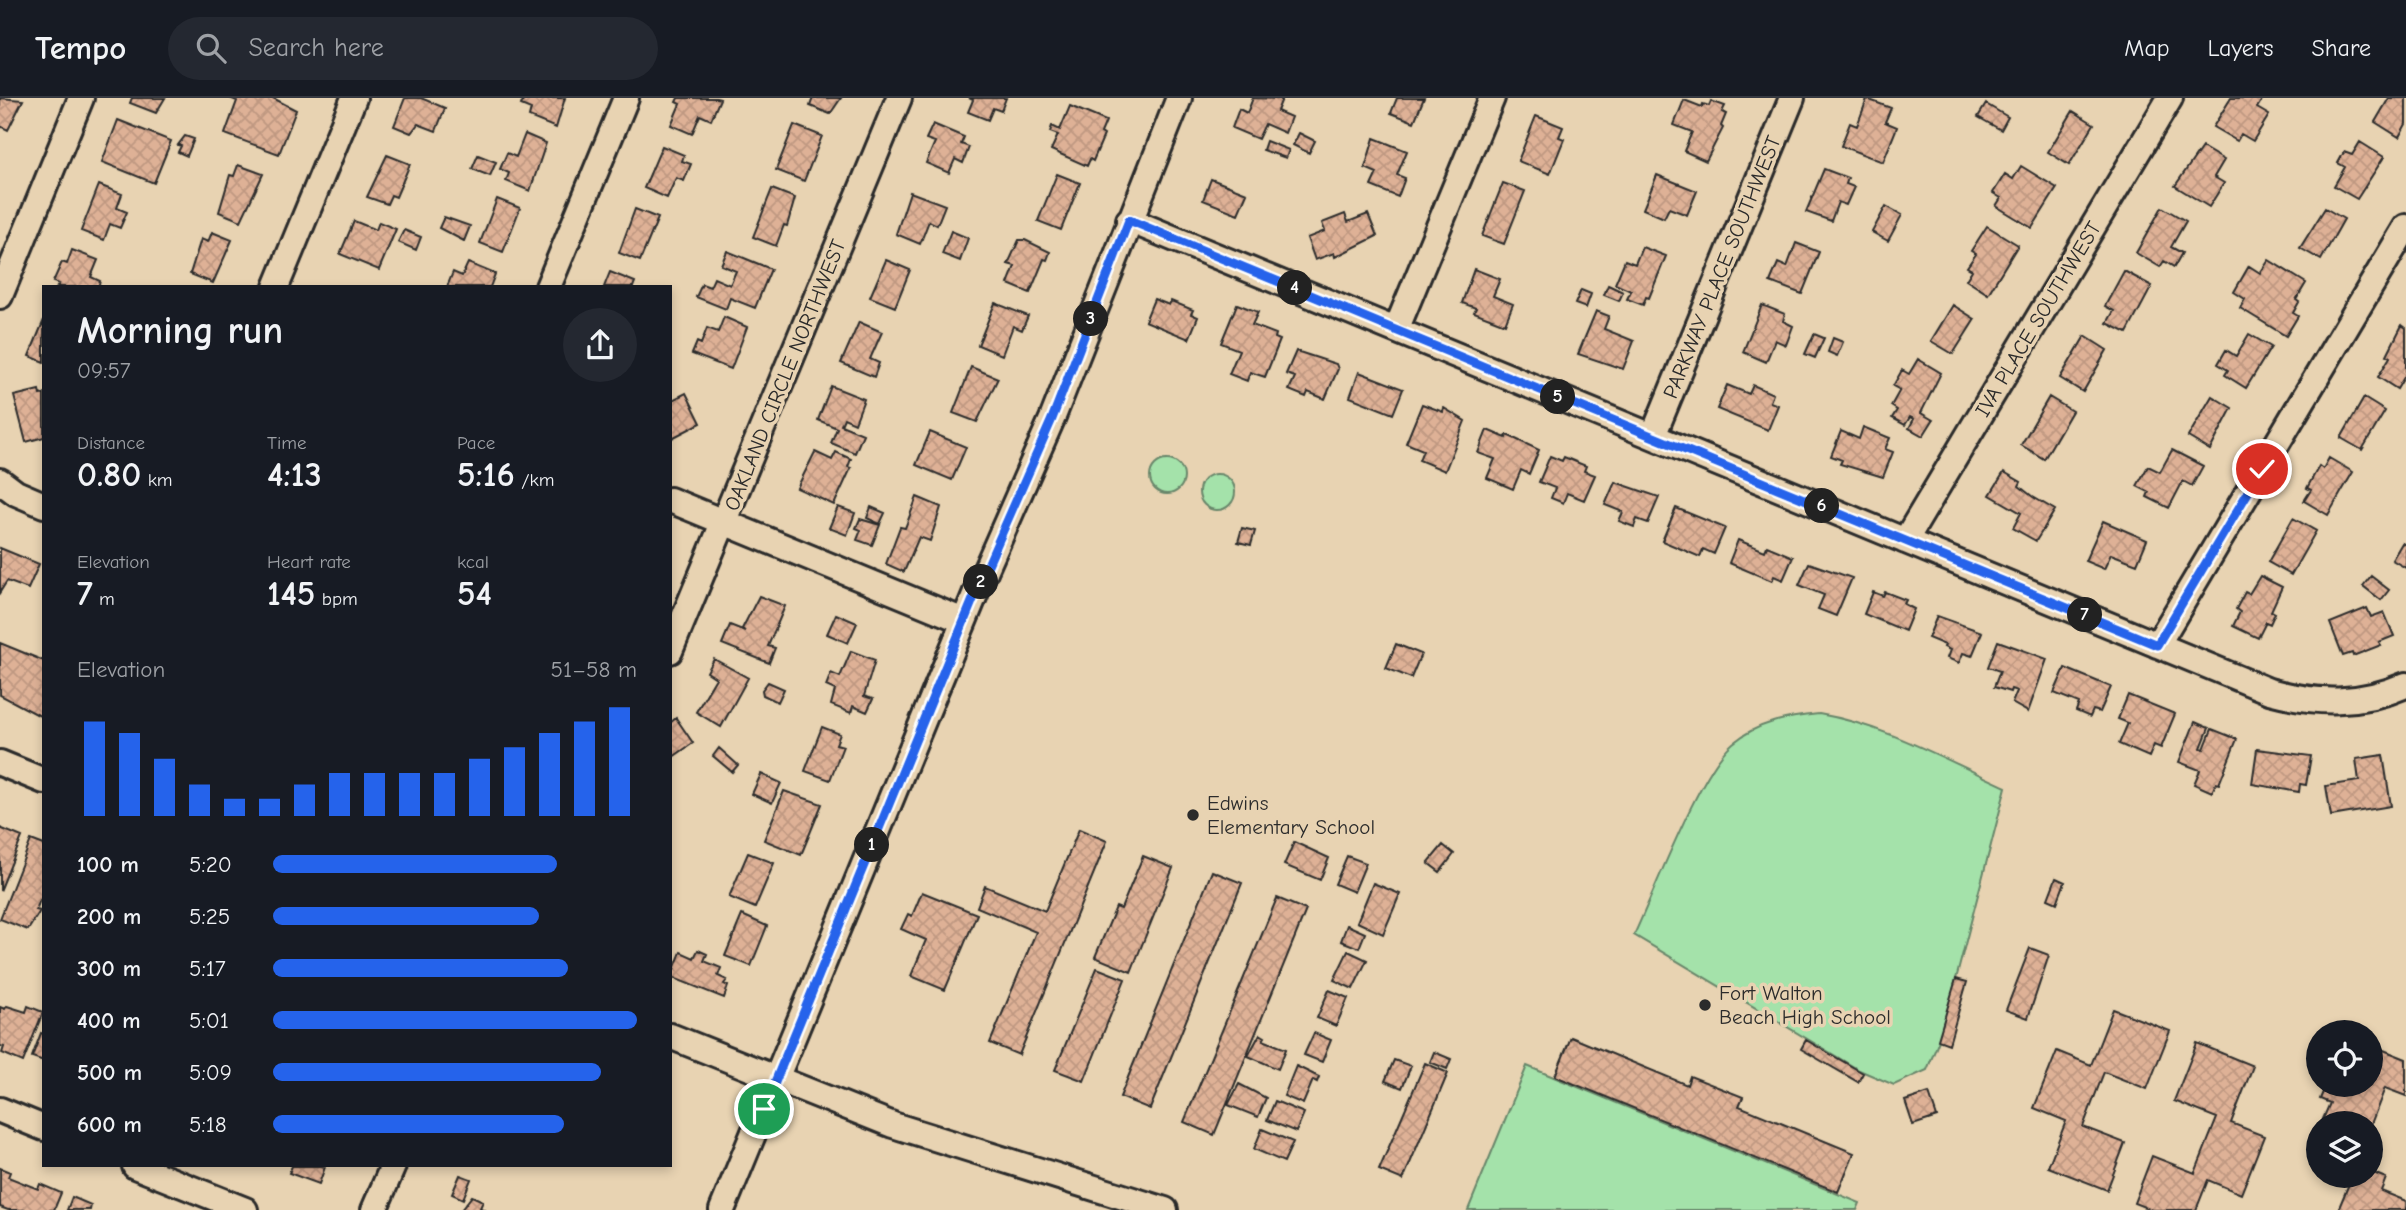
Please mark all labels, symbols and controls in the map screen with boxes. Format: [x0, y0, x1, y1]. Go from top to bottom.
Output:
search box [168, 17, 658, 80]
text: Tempo [35, 29, 126, 67]
icon: search [192, 29, 230, 67]
text: Search here [248, 33, 384, 63]
text: Map [2124, 34, 2170, 62]
text: Layers [2208, 34, 2273, 62]
text: Share [2311, 34, 2371, 62]
street label: PARKWAY PLACE SOUTHWEST [1658, 132, 1786, 402]
street label: IVA PLACE SOUTHWEST [1970, 217, 2106, 421]
street label: OAKLAND CIRCLE NORTHWEST [719, 236, 851, 514]
pin: 4 [1278, 270, 1312, 306]
text: 4 [1290, 276, 1299, 298]
pin: 3 [1074, 302, 1108, 336]
text: 3 [1086, 307, 1095, 329]
button: share [563, 308, 637, 382]
text: Morning run [77, 309, 283, 353]
text: 09:57 [77, 357, 131, 384]
pin: 5 [1540, 380, 1576, 414]
text: 5 [1552, 385, 1563, 407]
text: Distance [77, 432, 145, 454]
text: Time [267, 432, 306, 454]
text: Pace [457, 432, 495, 454]
pin [2232, 439, 2292, 499]
icon: check [2243, 450, 2281, 488]
text: 0.80 [77, 454, 141, 495]
text: 4:13 [267, 454, 322, 495]
text: 5:16 [457, 454, 515, 495]
text: km [141, 469, 173, 491]
text: /km [515, 469, 554, 491]
pin: 6 [1804, 488, 1840, 524]
text: 6 [1817, 494, 1826, 516]
text: Elevation [77, 551, 150, 573]
text: Heart rate [267, 551, 351, 573]
text: kcal [457, 551, 489, 573]
pin: 2 [964, 564, 998, 600]
text: 2 [976, 570, 985, 592]
text: 7 [77, 573, 93, 614]
text: 145 [267, 573, 315, 614]
text: 54 [457, 573, 492, 614]
text: m [93, 588, 115, 610]
text: bpm [315, 588, 358, 610]
pin: 7 [2068, 598, 2102, 632]
text: 7 [2080, 603, 2089, 625]
text: Elevation [77, 656, 165, 683]
text: 51–58 m [551, 656, 637, 683]
place label: Edwins Elementary School [1207, 791, 1375, 839]
marker: Edwins Elementary School [1185, 807, 1201, 823]
pin: 1 [854, 828, 890, 862]
text: 1 [868, 833, 875, 855]
text: 100 m [77, 851, 139, 878]
text: 5:20 [189, 851, 232, 878]
text: 200 m [77, 903, 141, 930]
text: 5:25 [189, 903, 230, 930]
text: 300 m [77, 955, 141, 982]
text: 5:17 [189, 955, 226, 982]
place label: Fort Walton Beach High School [1719, 981, 1891, 1029]
marker: Fort Walton Beach High School [1697, 997, 1713, 1013]
text: 400 m [77, 1007, 141, 1034]
text: 5:01 [189, 1007, 229, 1034]
map controls [2306, 1020, 2383, 1188]
button: locate [2306, 1020, 2383, 1097]
text: 500 m [77, 1059, 142, 1086]
text: 5:09 [189, 1059, 232, 1086]
pin [734, 1079, 794, 1139]
icon: arrive [745, 1090, 783, 1128]
text: 600 m [77, 1111, 142, 1138]
text: 5:18 [189, 1111, 227, 1138]
button: layers [2306, 1111, 2383, 1188]

